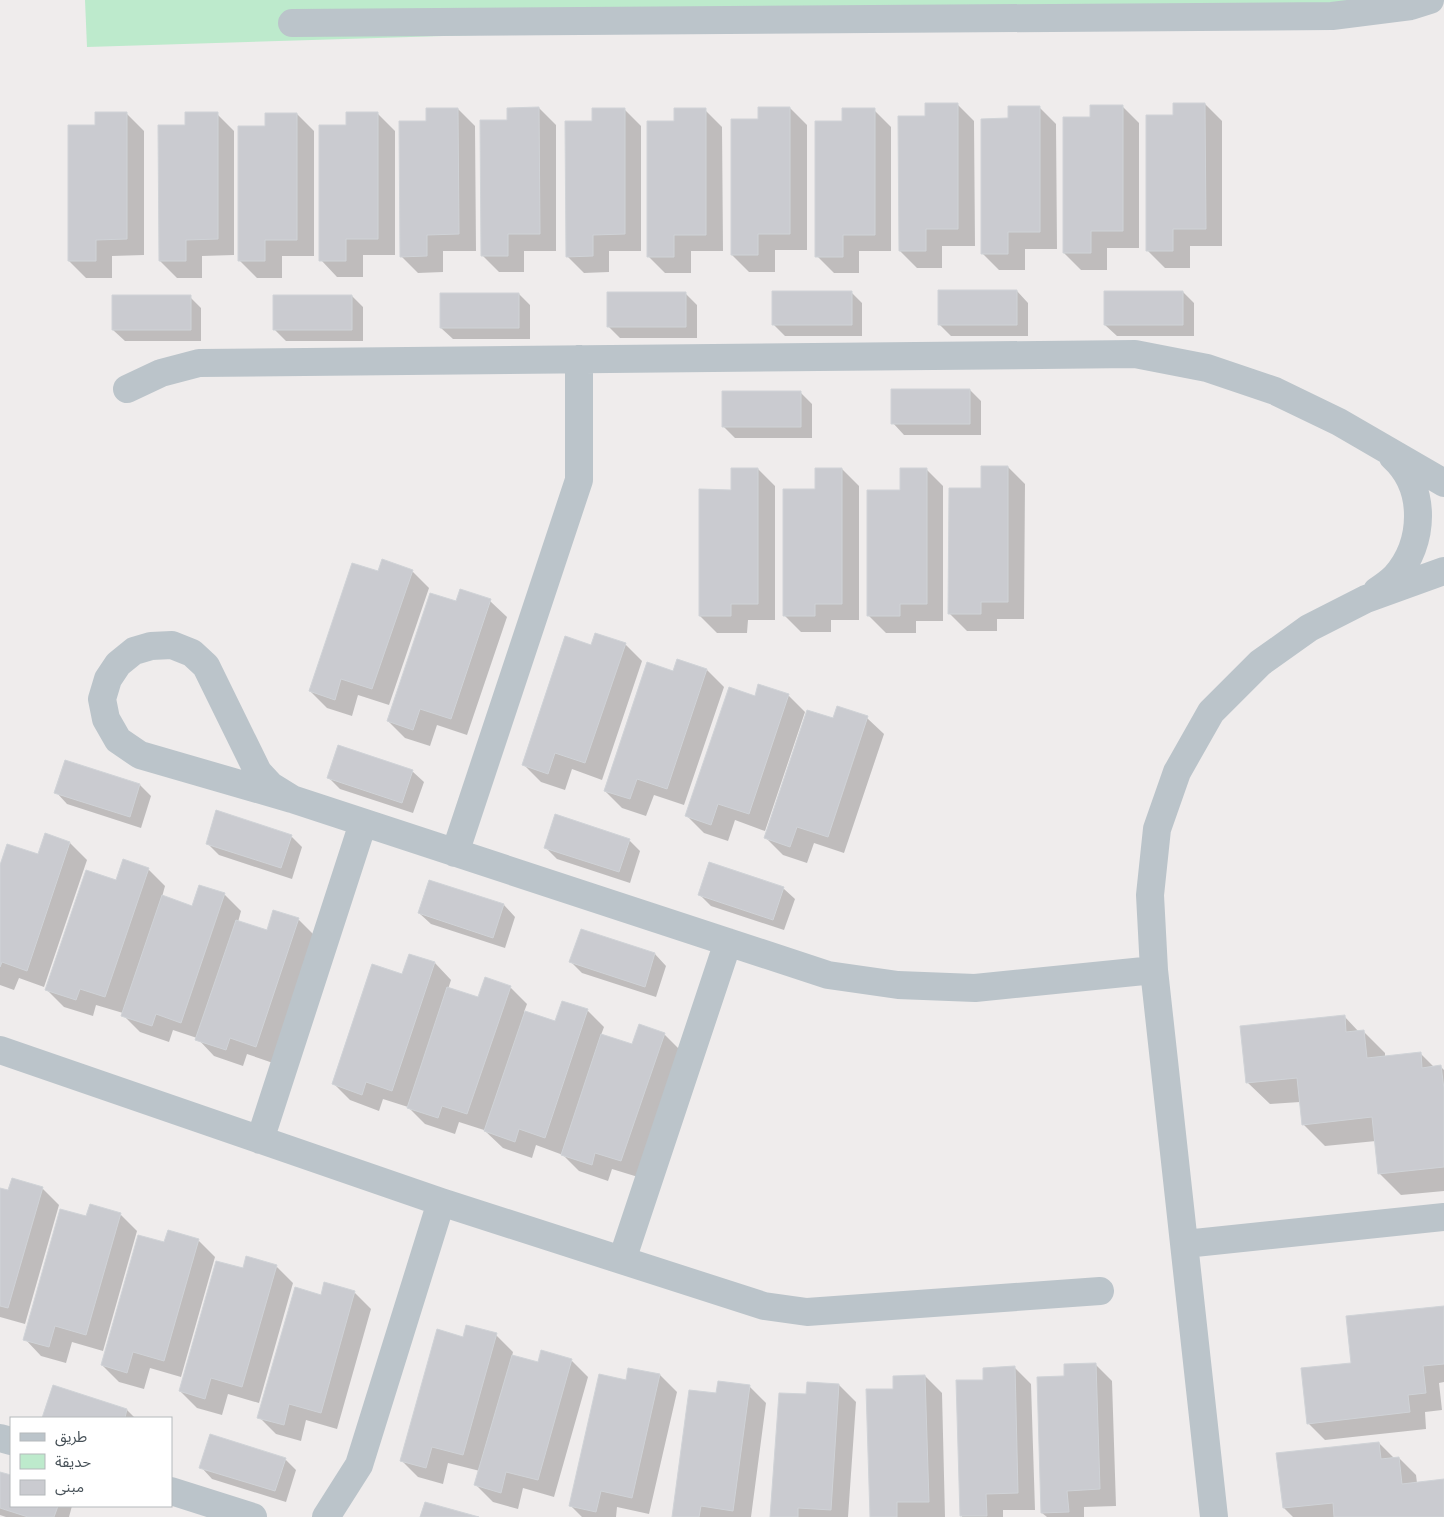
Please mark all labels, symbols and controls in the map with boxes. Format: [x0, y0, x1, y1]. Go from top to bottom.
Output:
legend [10, 1417, 172, 1507]
text: طريق [55, 1427, 87, 1447]
text: حديقة [55, 1452, 91, 1470]
text: مبنى [55, 1477, 84, 1496]

